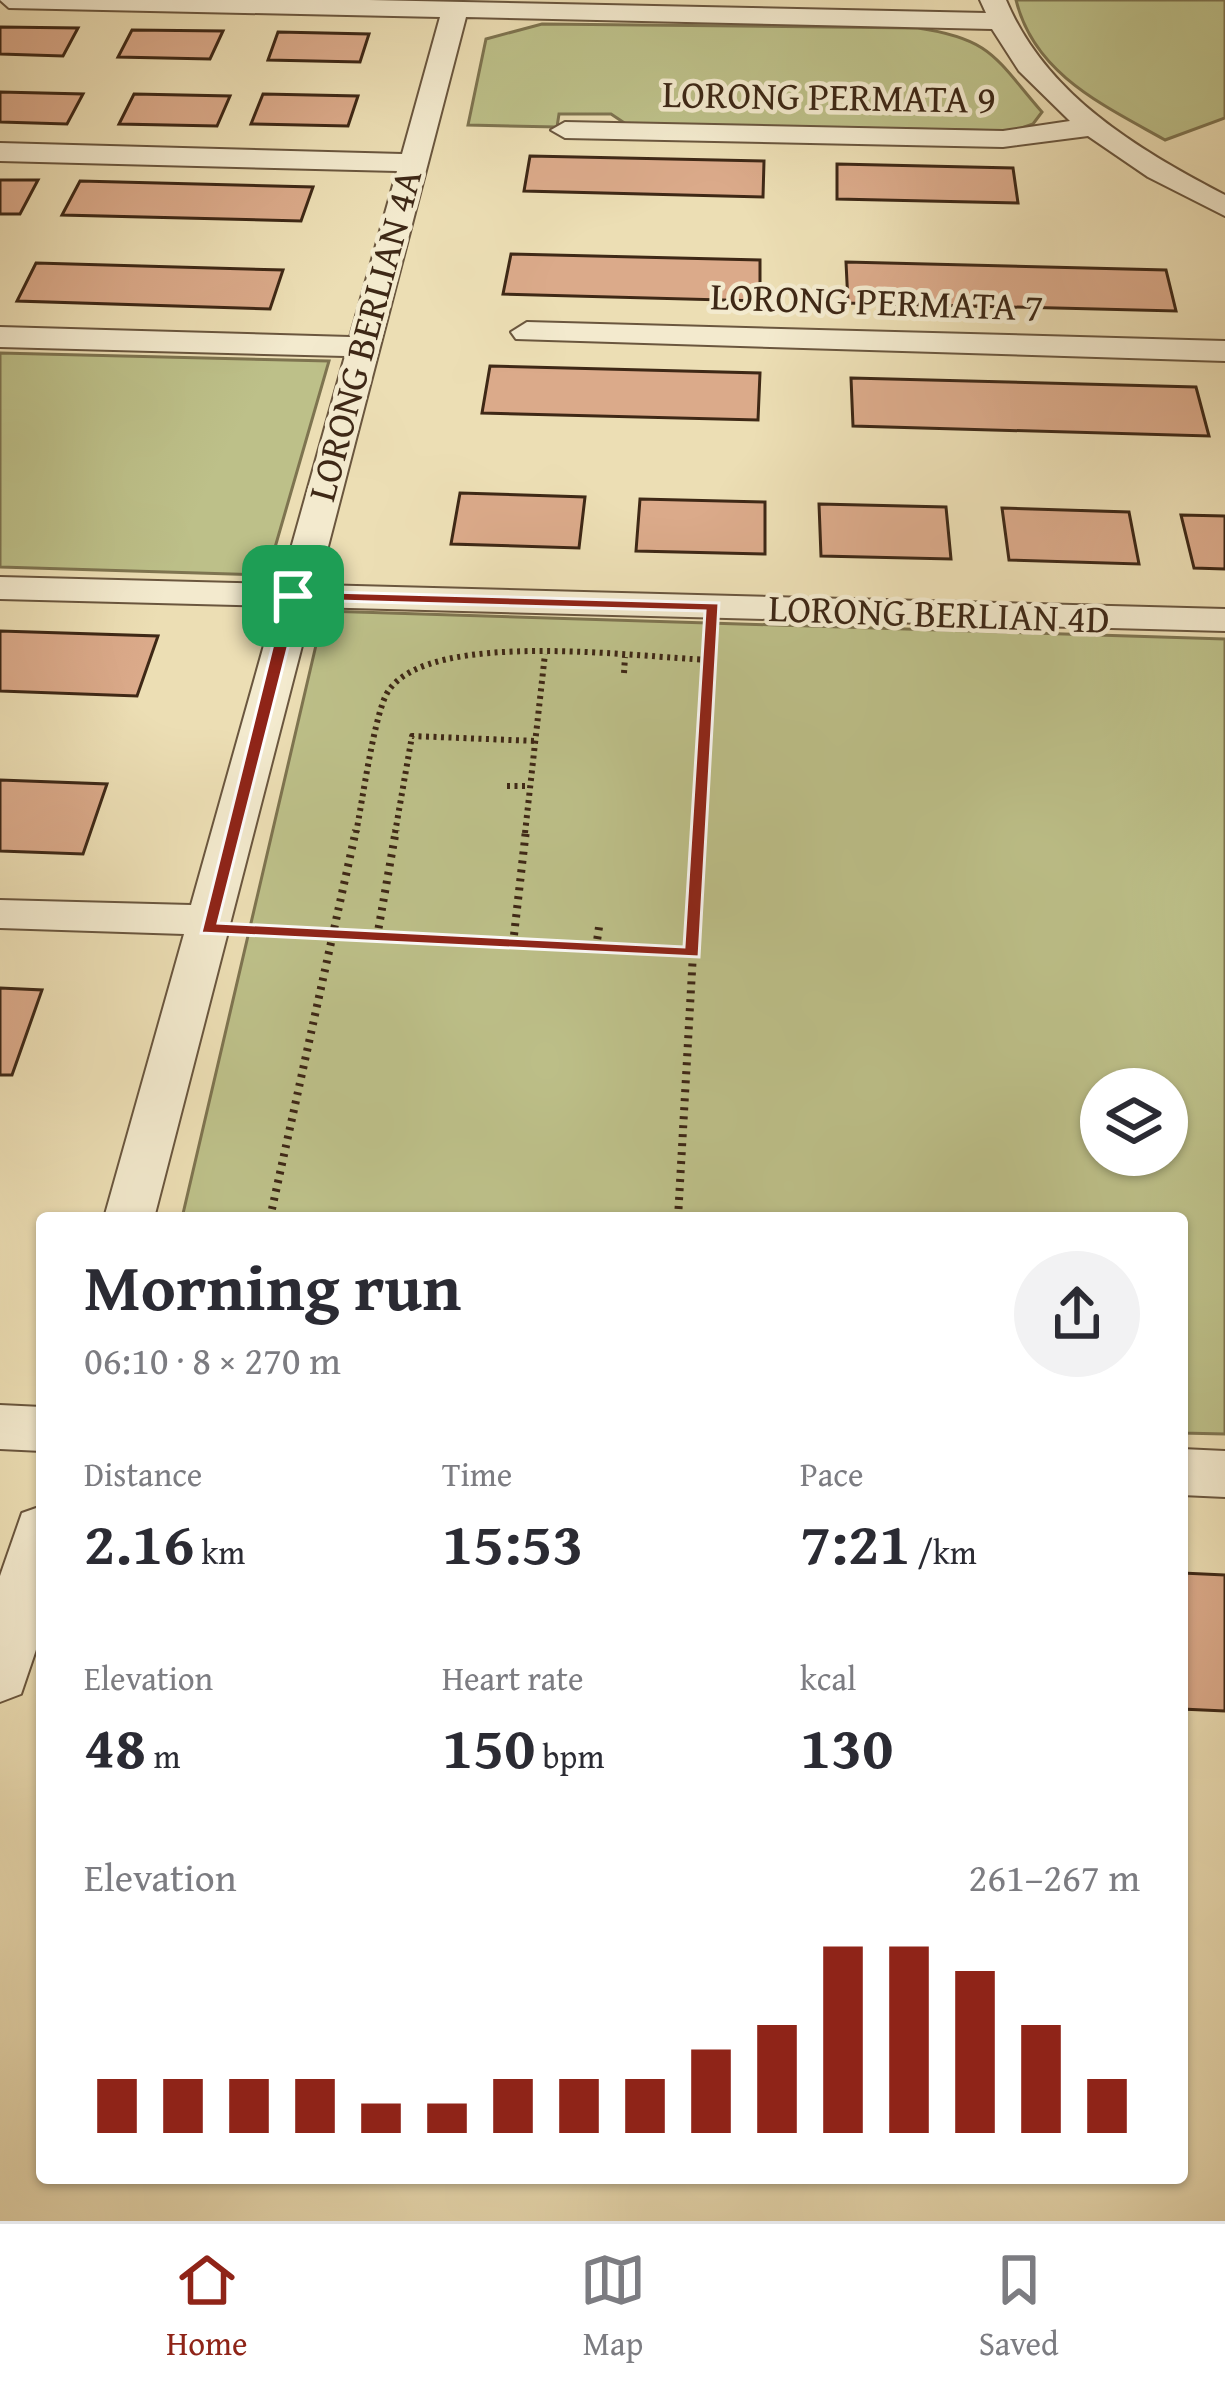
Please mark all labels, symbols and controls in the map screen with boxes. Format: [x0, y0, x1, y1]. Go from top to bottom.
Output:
street label: LORONG PERMATA 9 [662, 64, 996, 127]
street label: LORONG BERLIAN 4A [292, 162, 435, 507]
street label: LORONG PERMATA 7 [709, 266, 1045, 335]
pin [242, 545, 344, 647]
icon: arrive [260, 563, 326, 629]
street label: LORONG BERLIAN 4D [767, 578, 1111, 647]
map controls [1080, 1068, 1188, 1176]
button: layers [1080, 1068, 1188, 1176]
text: Morning run [84, 1237, 461, 1334]
button: share [1014, 1251, 1140, 1377]
text: 06:10 · 8 × 270 m [84, 1331, 341, 1388]
text: Distance [84, 1450, 202, 1498]
text: Time [442, 1450, 512, 1498]
text: Pace [800, 1450, 863, 1498]
text: 2.16 [84, 1498, 194, 1586]
text: 15:53 [442, 1498, 583, 1586]
text: 7:21 [800, 1498, 910, 1586]
text: km [194, 1528, 245, 1576]
text: /km [910, 1528, 977, 1576]
text: Elevation [84, 1654, 213, 1702]
text: Heart rate [442, 1654, 584, 1702]
text: kcal [800, 1654, 856, 1702]
text: 48 [84, 1702, 146, 1790]
text: 150 [442, 1702, 535, 1790]
text: 130 [800, 1702, 893, 1790]
text: m [146, 1732, 180, 1780]
text: bpm [535, 1732, 604, 1780]
text: Elevation [84, 1848, 237, 1905]
text: 261–267 m [968, 1848, 1140, 1905]
tab: Home [166, 2247, 247, 2367]
tab: Map [580, 2247, 646, 2367]
tab: Saved [979, 2247, 1059, 2367]

